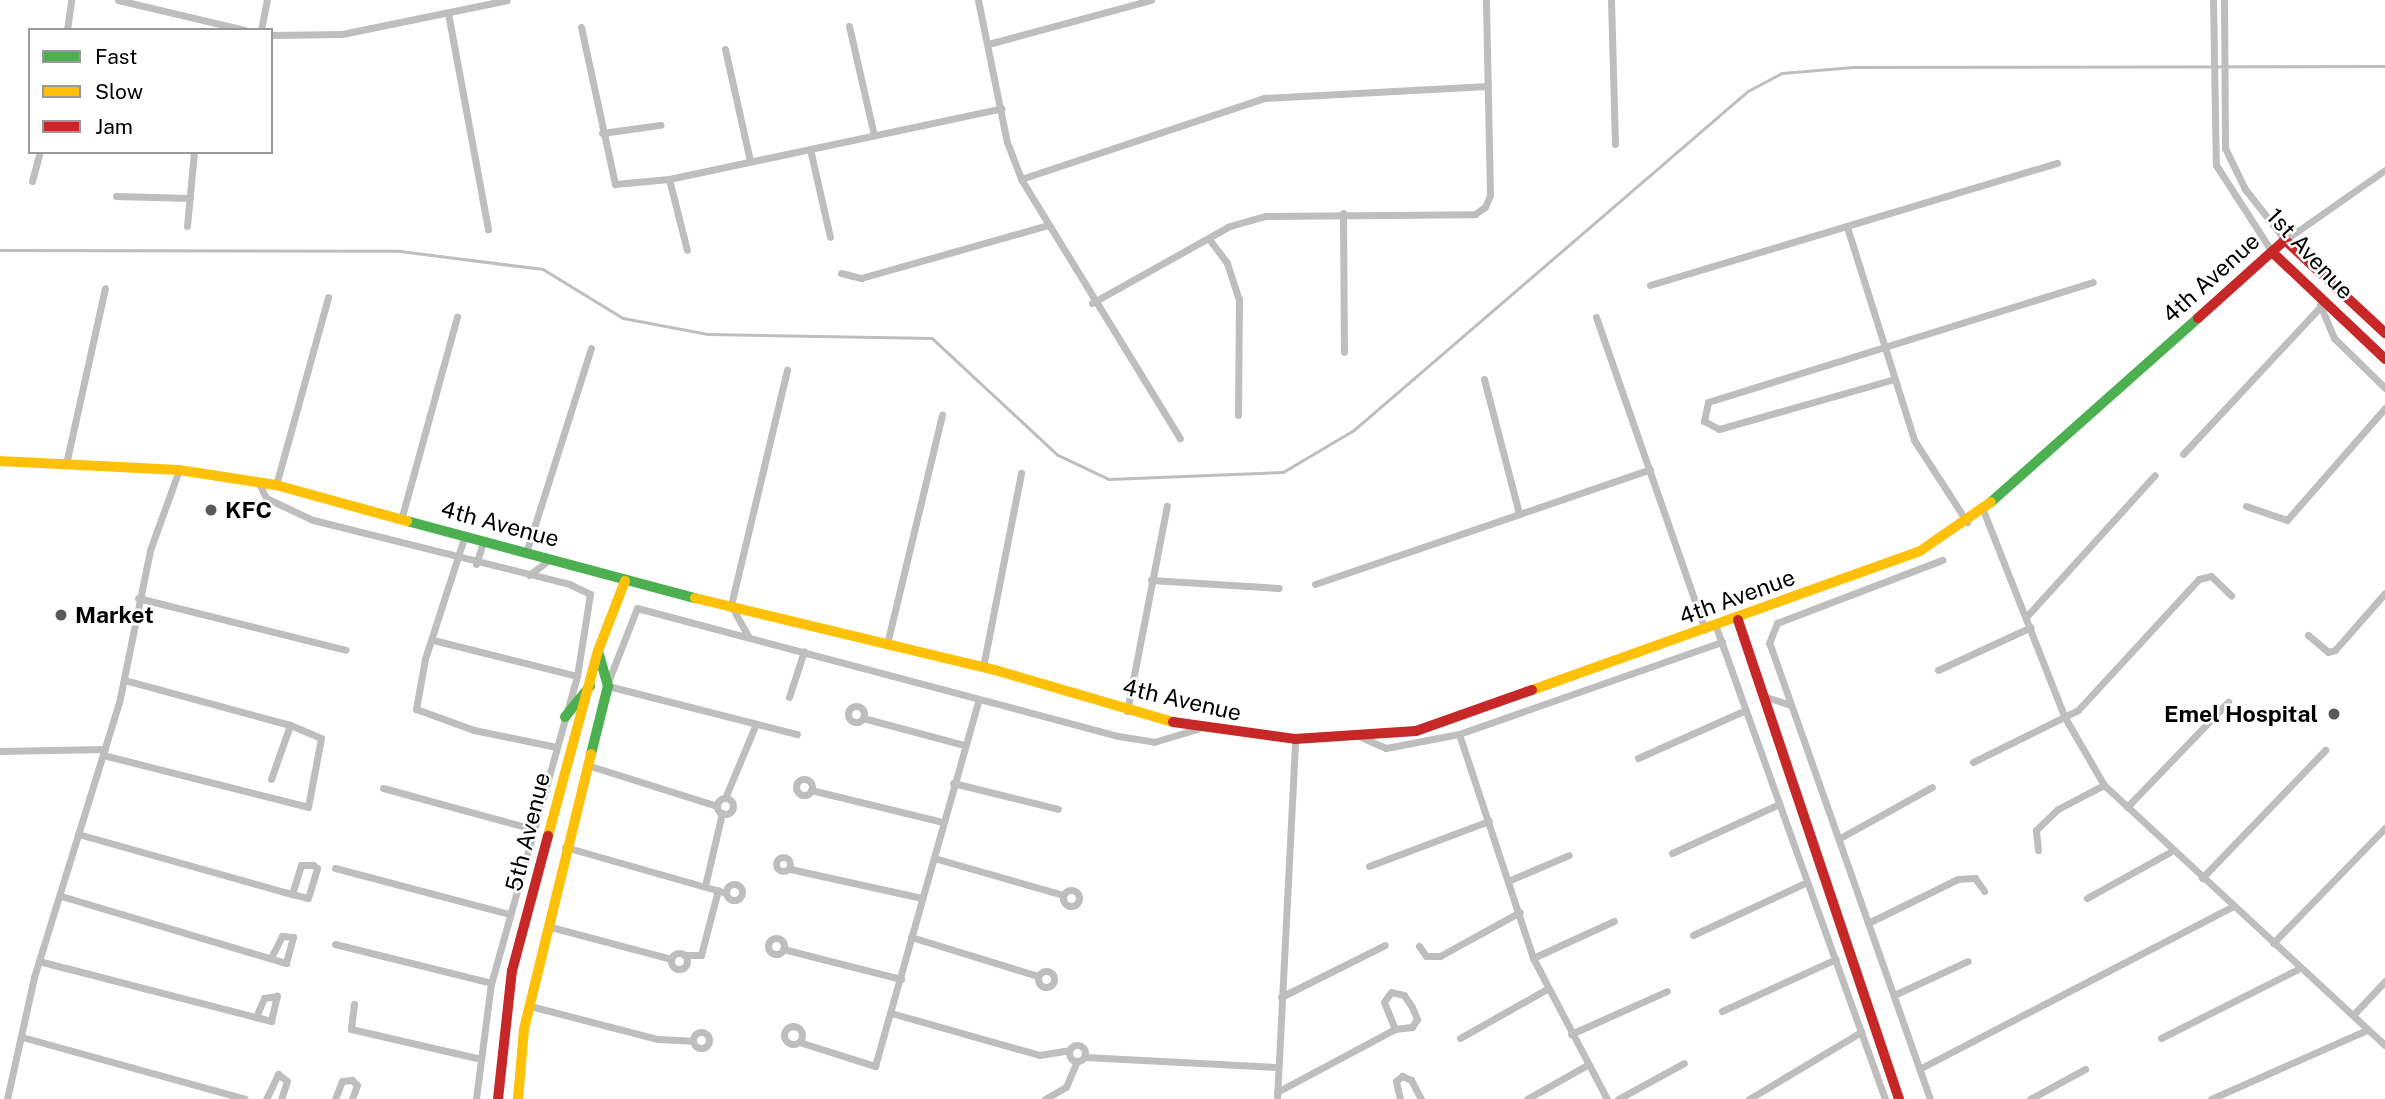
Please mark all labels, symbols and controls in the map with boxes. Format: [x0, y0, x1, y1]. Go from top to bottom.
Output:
legend [28, 28, 273, 154]
text: Fast [95, 44, 137, 69]
text: Slow [95, 79, 143, 104]
text: Jam [95, 114, 133, 139]
street label: 1st Avenue [2261, 203, 2359, 305]
street label: 4th Avenue [2157, 227, 2265, 329]
street label: 4th Avenue [438, 495, 562, 553]
place label: KFC [225, 496, 272, 524]
marker: KFC [203, 502, 219, 518]
street label: 4th Avenue [1675, 563, 1799, 631]
place label: Market [75, 601, 154, 629]
marker: Market [53, 607, 69, 623]
street label: 4th Avenue [1120, 673, 1244, 727]
place label: Emel Hospital [2164, 700, 2318, 728]
marker: Emel Hospital [2324, 704, 2344, 724]
street label: 5th Avenue [500, 770, 556, 894]

